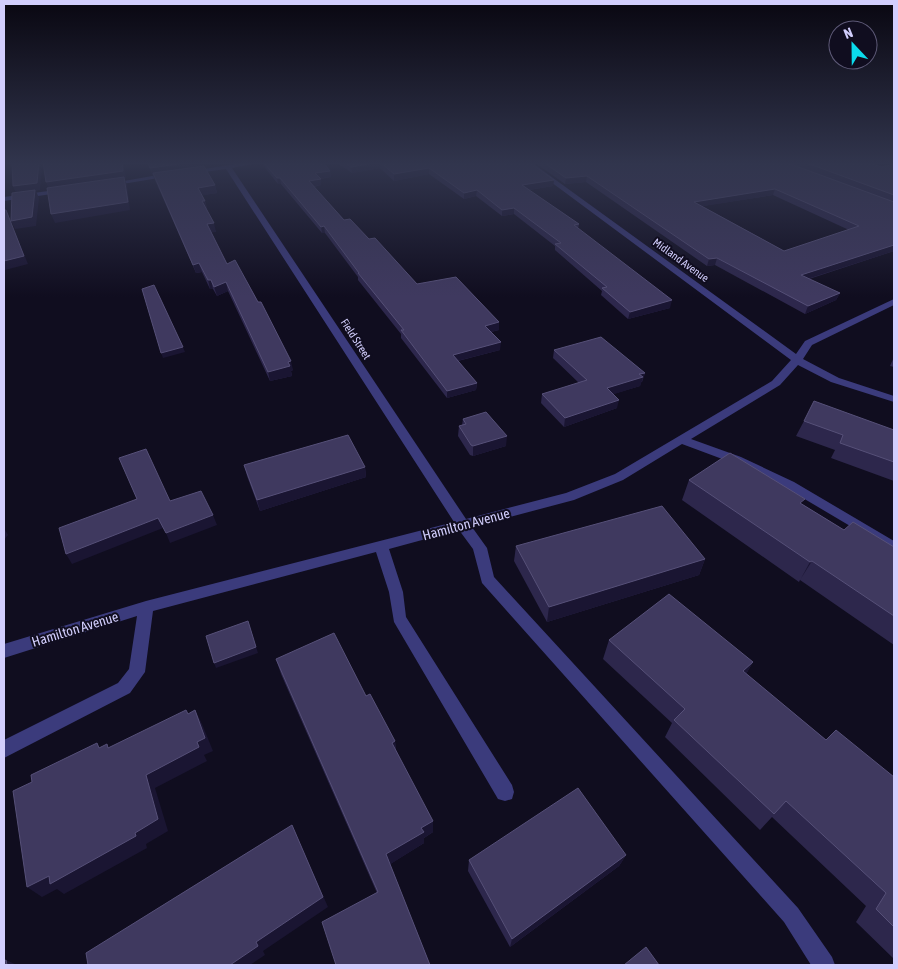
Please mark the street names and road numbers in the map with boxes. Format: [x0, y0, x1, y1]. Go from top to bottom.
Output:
street label: Midland Avenue [651, 236, 711, 284]
street label: Field Street [339, 317, 373, 361]
street label: Hamilton Avenue [421, 505, 511, 543]
street label: Hamilton Avenue [30, 608, 120, 650]

